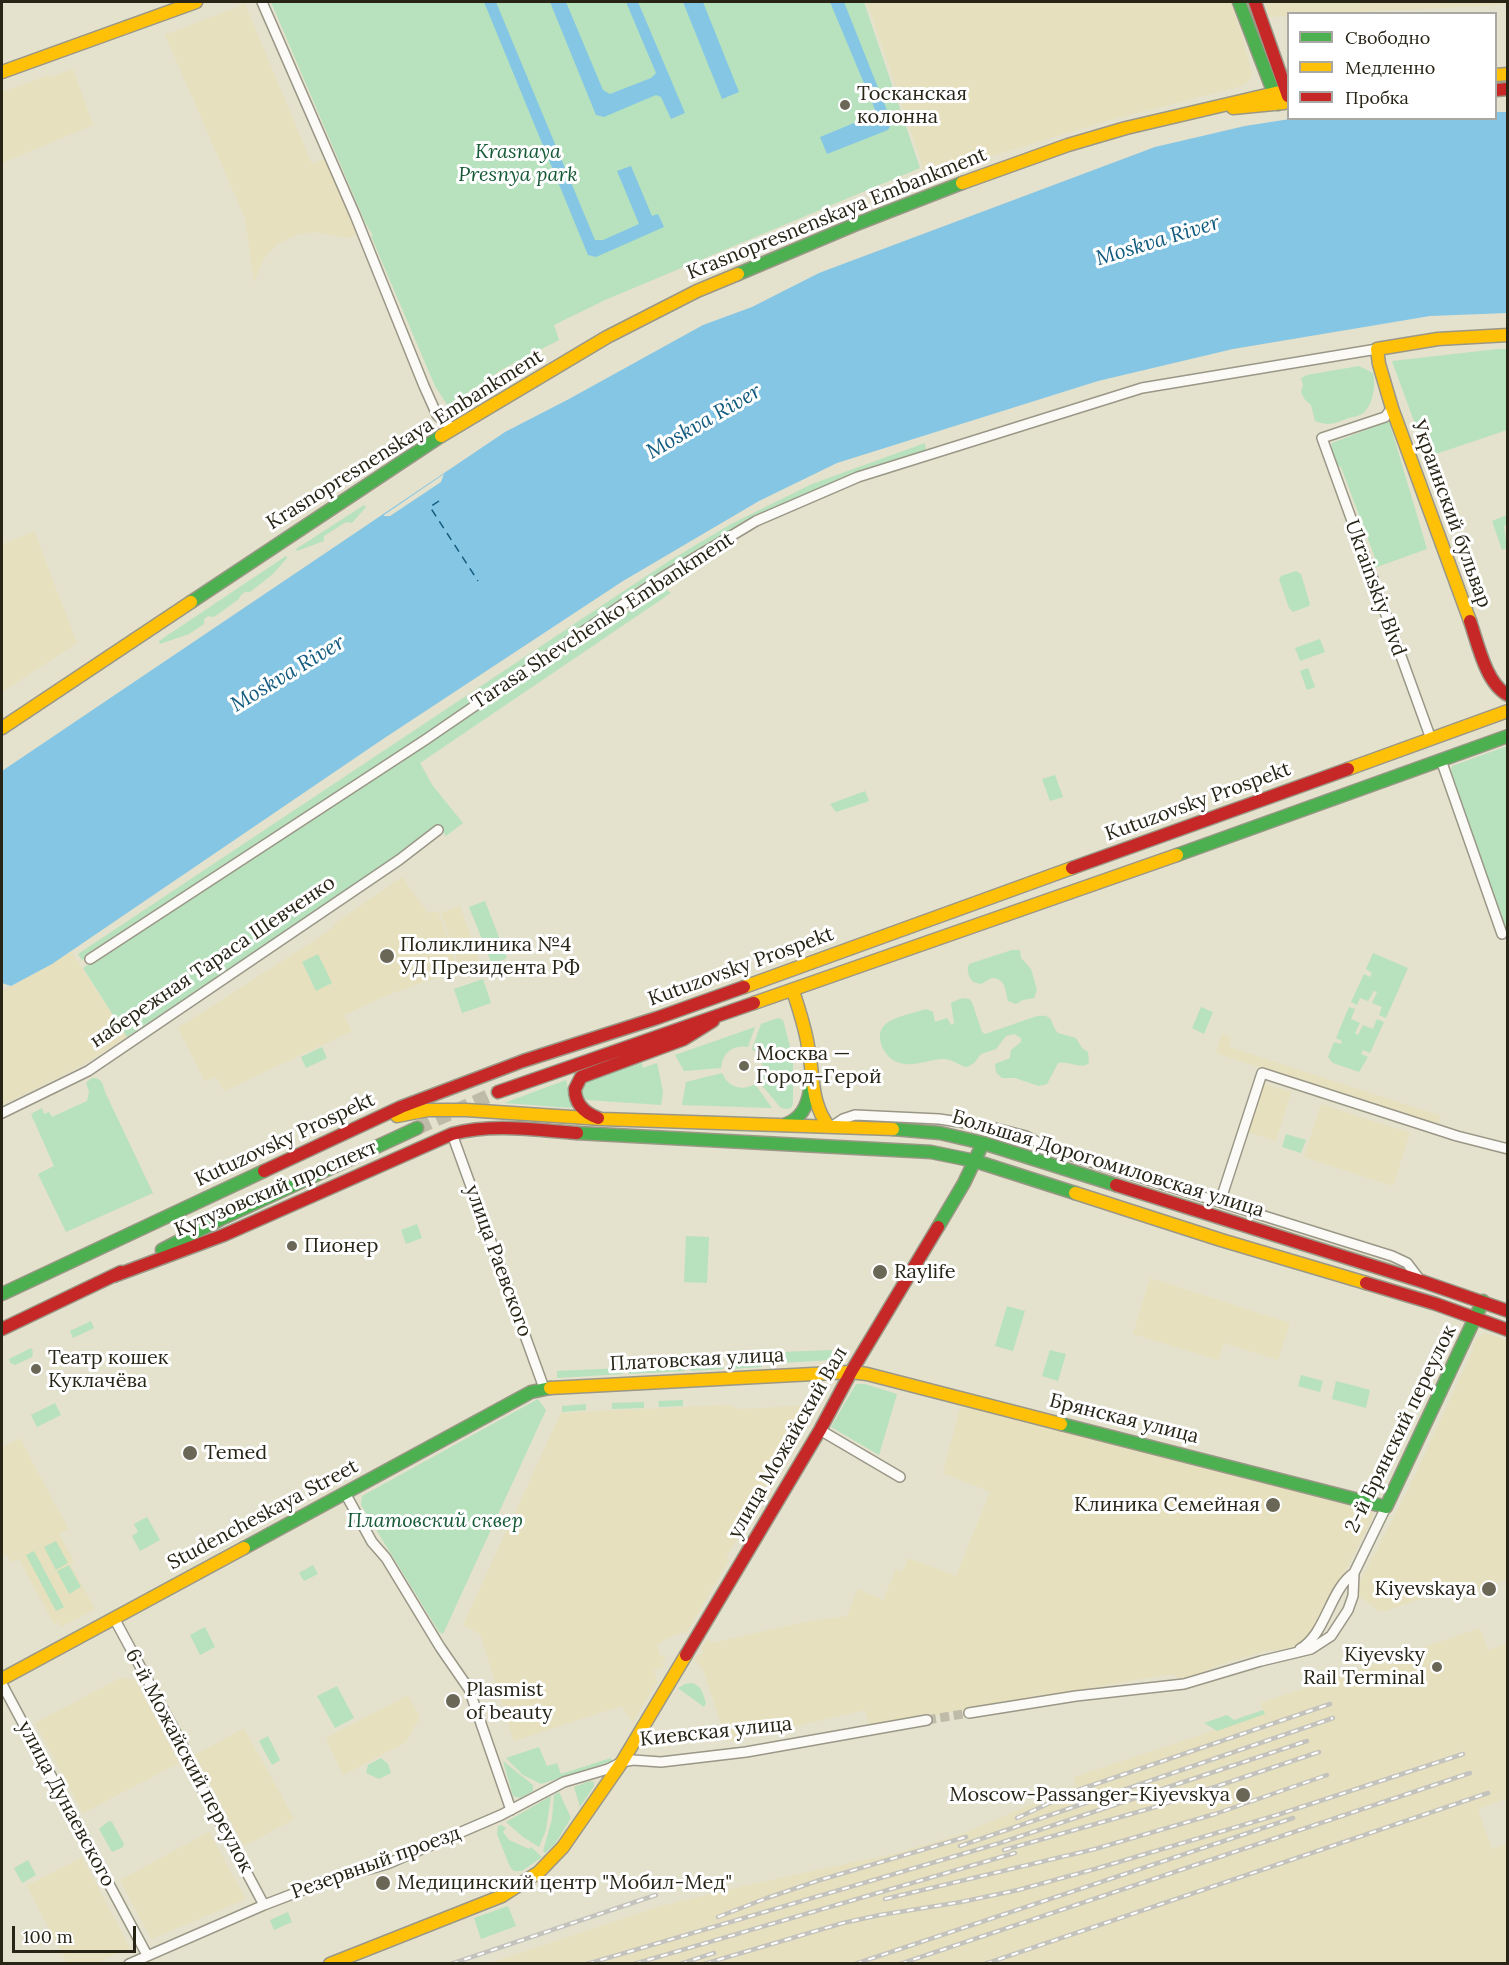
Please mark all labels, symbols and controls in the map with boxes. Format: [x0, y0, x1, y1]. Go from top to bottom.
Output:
legend [1287, 12, 1497, 120]
text: Свободно [1345, 26, 1430, 49]
text: Медленно [1345, 56, 1435, 79]
place label: Тосканская колонна [857, 82, 967, 129]
text: Пробка [1345, 86, 1409, 109]
marker: Тосканская колонна [838, 98, 852, 112]
park label: Krasnaya Presnya park [458, 140, 578, 187]
street label: Krasnopresnenskaya Embankment [684, 143, 990, 285]
water label: Moskva River [1093, 210, 1223, 272]
street label: Krasnopresnenskaya Embankment [262, 345, 548, 535]
water label: Moskva River [642, 379, 766, 465]
street label: Украинский бульвар [1406, 417, 1496, 611]
street label: Ukrainskiy Blvd [1339, 517, 1411, 659]
street label: Tarasa Shevchenko Embankment [468, 527, 738, 715]
water label: Moskva River [226, 630, 350, 718]
street label: Kutuzovsky Prospekt [1102, 757, 1294, 847]
street label: набережная Тараса Шевченко [86, 871, 340, 1053]
street label: Kutuzovsky Prospekt [645, 922, 837, 1012]
place label: Поликлиника №4 УД Президента РФ [400, 933, 580, 980]
marker: Поликлиника №4 УД Президента РФ [378, 947, 396, 965]
place label: Москва — Город-Герой [756, 1042, 882, 1089]
marker: Москва — Город-Герой [737, 1059, 751, 1073]
street label: Kutuzovsky Prospekt [191, 1088, 379, 1192]
street label: Большая Дорогомиловская улица [949, 1105, 1267, 1223]
street label: Кутузовский проспект [171, 1135, 381, 1243]
street label: улица Раевского [459, 1182, 537, 1340]
place label: Пионер [304, 1234, 379, 1258]
marker: Пионер [285, 1239, 299, 1253]
place label: Raylife [894, 1260, 956, 1284]
marker: Raylife [871, 1263, 889, 1281]
street label: 2-й Брянский переулок [1340, 1321, 1462, 1537]
street label: Платовская улица [609, 1343, 785, 1377]
street label: улица Можайский Вал [723, 1343, 853, 1543]
place label: Театр кошек Куклачёва [48, 1346, 169, 1393]
marker: Театр кошек Куклачёва [29, 1362, 43, 1376]
street label: Брянская улица [1047, 1389, 1201, 1449]
place label: Temed [204, 1441, 267, 1465]
marker: Temed [181, 1444, 199, 1462]
street label: Studencheskaya Street [164, 1455, 362, 1575]
place label: Клиника Семейная [1074, 1493, 1260, 1517]
marker: Клиника Семейная [1264, 1496, 1282, 1514]
park label: Платовский сквер [347, 1509, 523, 1533]
place label: Kiyevskaya [1375, 1577, 1476, 1601]
marker: Kiyevskaya [1480, 1580, 1498, 1598]
place label: Kiyevsky Rail Terminal [1303, 1643, 1425, 1690]
street label: 6-й Можайский переулок [120, 1645, 258, 1877]
marker: Kiyevsky Rail Terminal [1430, 1660, 1444, 1674]
place label: Plasmist of beauty [466, 1678, 553, 1725]
marker: Plasmist of beauty [444, 1692, 462, 1710]
street label: Киевская улица [639, 1712, 793, 1752]
street label: улица Дунаевского [12, 1717, 120, 1891]
place label: Moscow-Passanger-Kiyevskya [949, 1783, 1230, 1807]
marker: Moscow-Passanger-Kiyevskya [1234, 1786, 1252, 1804]
street label: Резервный проезд [288, 1821, 464, 1905]
place label: Медицинский центр "Мобил-Мед" [397, 1871, 732, 1895]
marker: Медицинский центр "Мобил-Мед" [374, 1874, 392, 1892]
scale bar [15, 1914, 140, 1952]
text: 100 m [23, 1925, 73, 1948]

